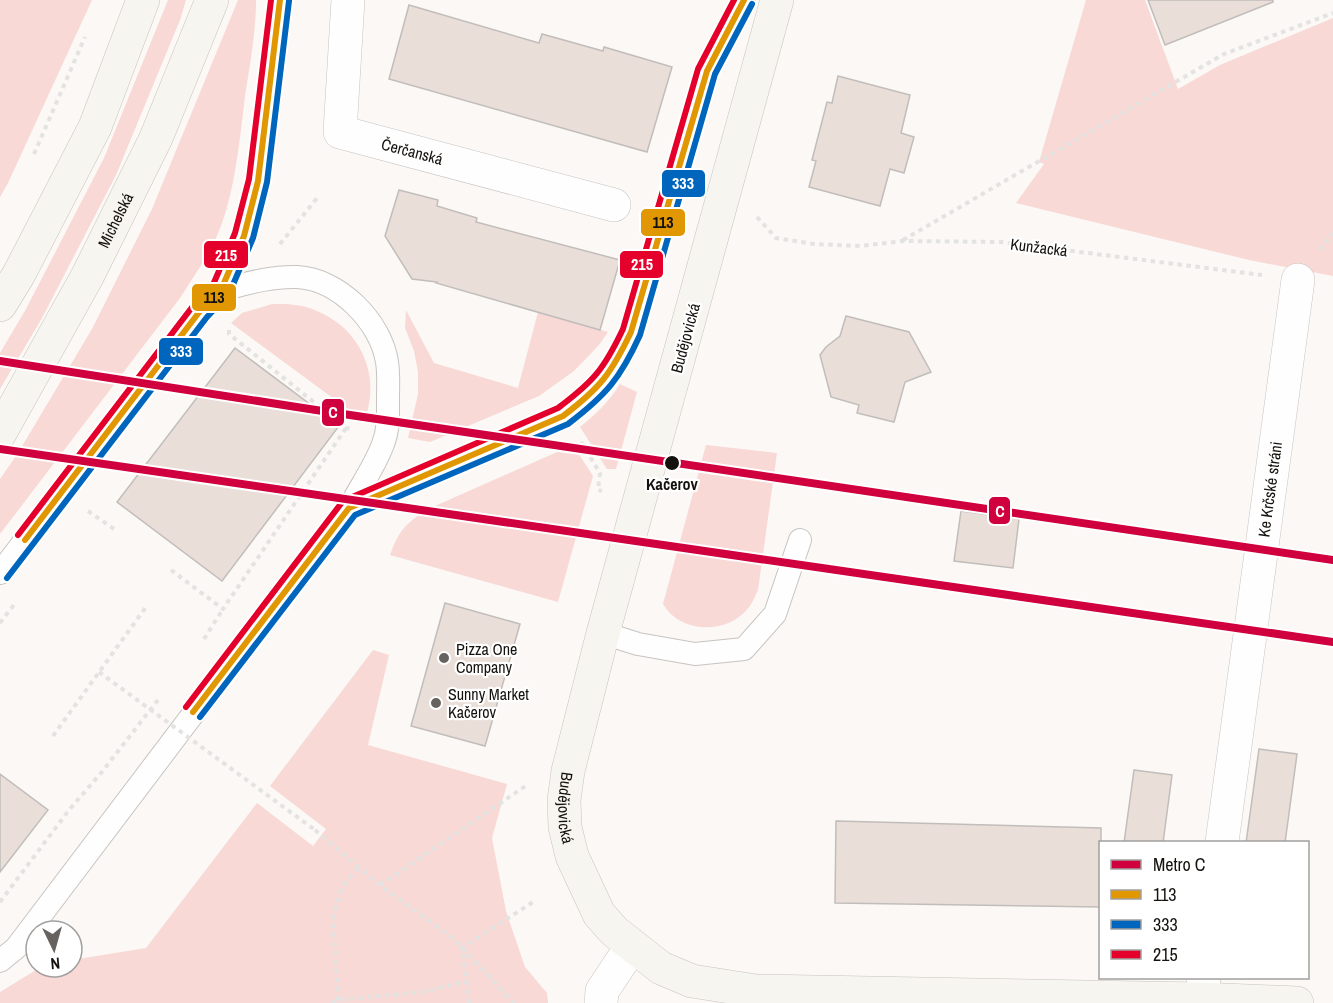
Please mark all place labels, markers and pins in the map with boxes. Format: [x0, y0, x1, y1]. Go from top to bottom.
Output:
marker: Kačerov [663, 454, 681, 472]
place label: Kačerov [646, 473, 699, 495]
place label: Pizza One Company [456, 638, 517, 678]
marker: Pizza One Company [437, 651, 451, 665]
place label: Sunny Market Kačerov [448, 683, 529, 723]
marker: Sunny Market Kačerov [429, 696, 443, 710]

